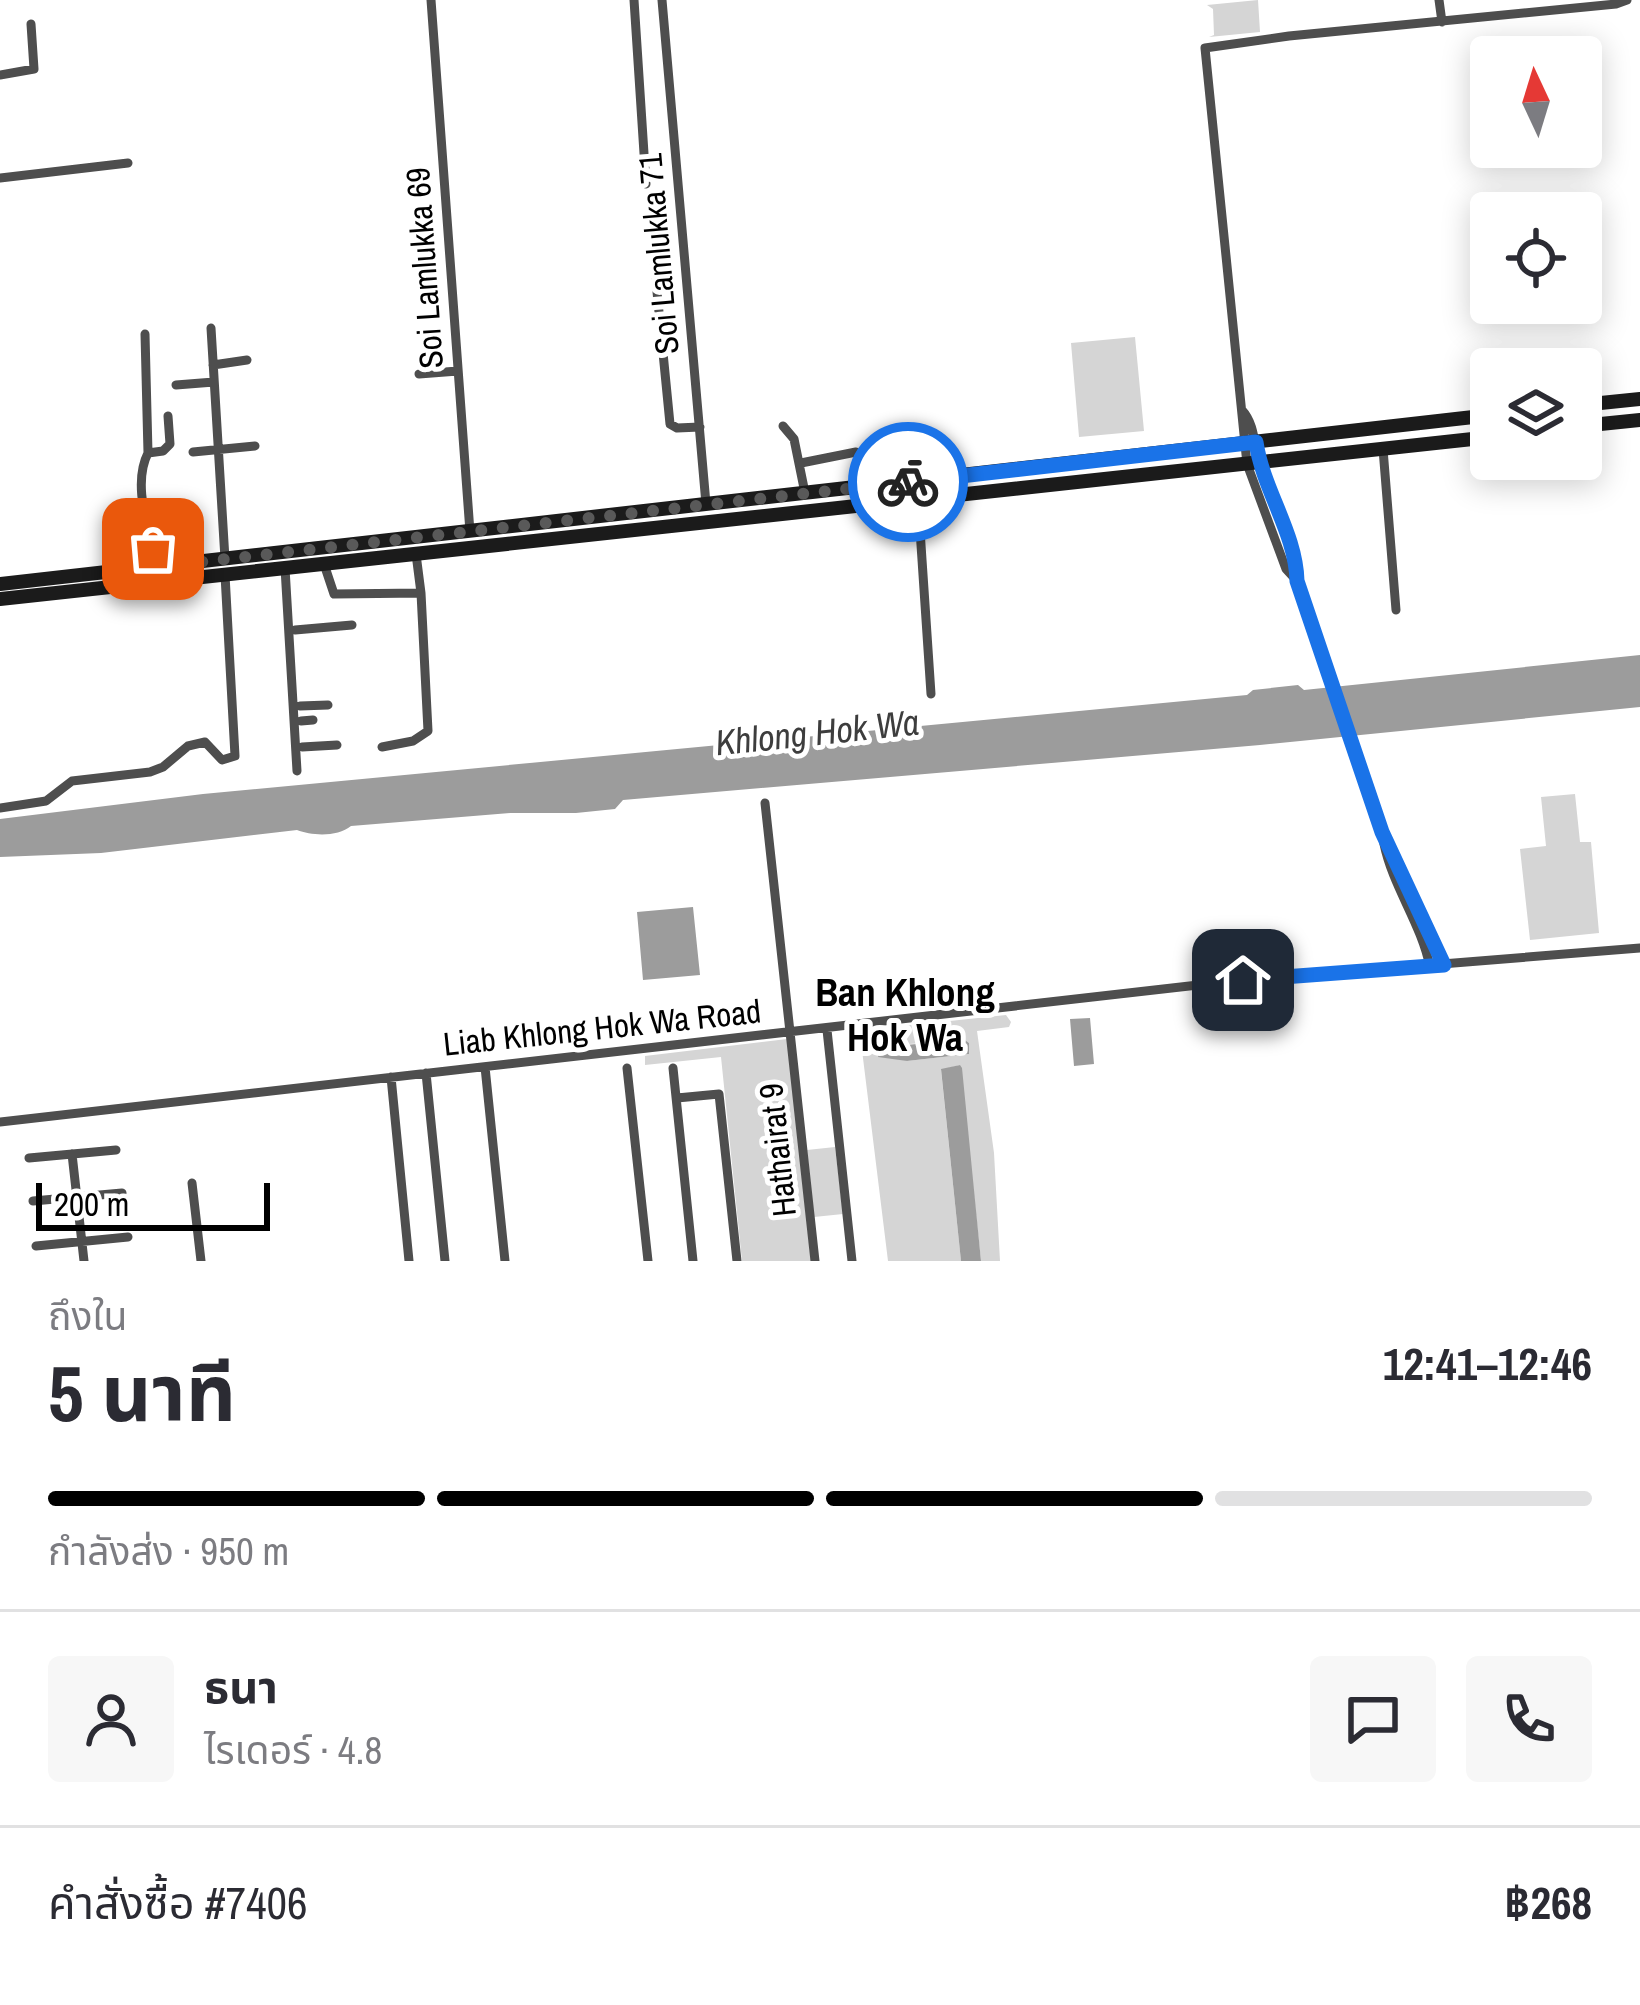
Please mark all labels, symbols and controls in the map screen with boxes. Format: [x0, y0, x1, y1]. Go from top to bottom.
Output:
north arrow [1470, 36, 1602, 168]
map controls [1470, 36, 1602, 480]
street label: Soi Lamlukka 71 [627, 152, 689, 356]
street label: Soi Lamlukka 69 [395, 166, 453, 370]
button: locate [1470, 192, 1602, 324]
button: layers [1470, 348, 1602, 480]
courier [848, 422, 968, 542]
icon: bike [875, 449, 941, 515]
pin [102, 498, 204, 600]
icon: bag [120, 516, 186, 582]
water label: Khlong Hok Wa [713, 697, 921, 767]
pin [1192, 929, 1294, 1031]
icon: home [1210, 947, 1276, 1013]
district label: Ban Khlong Hok Wa [815, 966, 995, 1063]
street label: Liab Khlong Hok Wa Road [441, 988, 763, 1066]
street label: Hathairat 9 [748, 1081, 806, 1219]
scale bar [36, 1177, 270, 1230]
text: 200 m [54, 1182, 129, 1226]
text: ถึงใน [48, 1290, 127, 1342]
text: 12:41–12:46 [1383, 1333, 1592, 1394]
text: 5 นาที [48, 1340, 236, 1445]
text: กำลังส่ง · 950 m [48, 1525, 289, 1577]
button: person [48, 1656, 174, 1782]
text: ธนา [204, 1656, 278, 1717]
button: chat [1310, 1656, 1436, 1782]
button: phone [1466, 1656, 1592, 1782]
text: ไรเดอร์ · 4.8 [204, 1724, 382, 1776]
text: คำสั่งซื้อ #7406 [48, 1872, 308, 1933]
text: ฿268 [1504, 1872, 1592, 1933]

